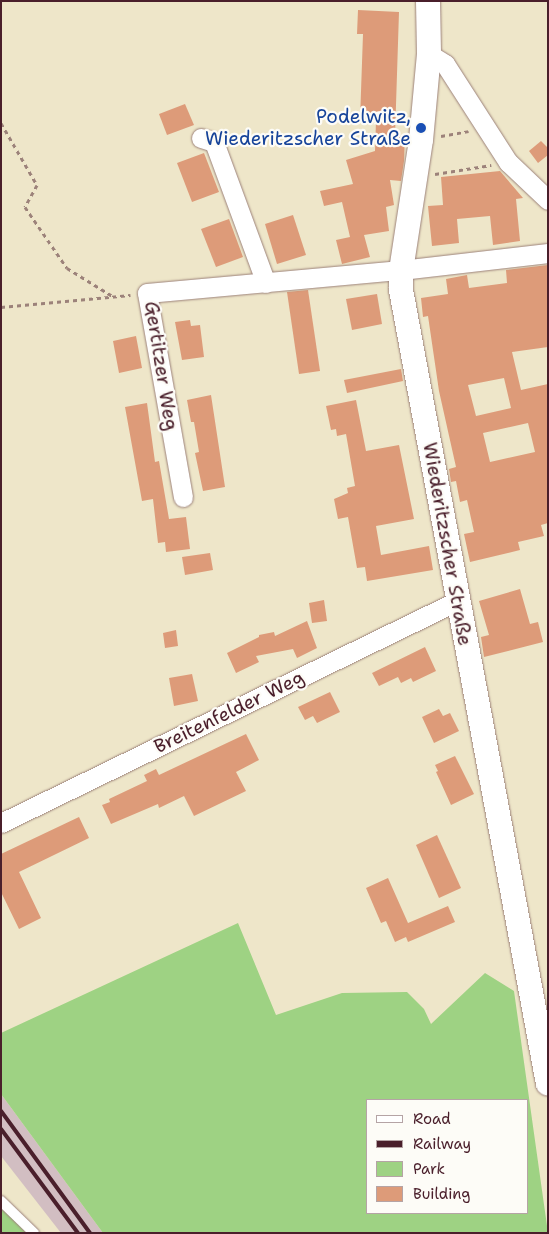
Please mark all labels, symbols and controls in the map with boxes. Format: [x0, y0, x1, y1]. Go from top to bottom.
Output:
place label: Podelwitz, Wiederitzscher Straße [205, 106, 411, 150]
marker: Podelwitz, Wiederitzscher Straße [415, 122, 427, 134]
street label: Gertitzer Weg [140, 300, 182, 432]
street label: Wiederitzscher Straße [418, 441, 476, 647]
street label: Breitenfelder Weg [150, 666, 308, 758]
legend [366, 1099, 529, 1214]
text: Road [413, 1109, 451, 1129]
text: Railway [413, 1134, 471, 1154]
text: Park [413, 1159, 445, 1179]
text: Building [413, 1184, 470, 1204]

